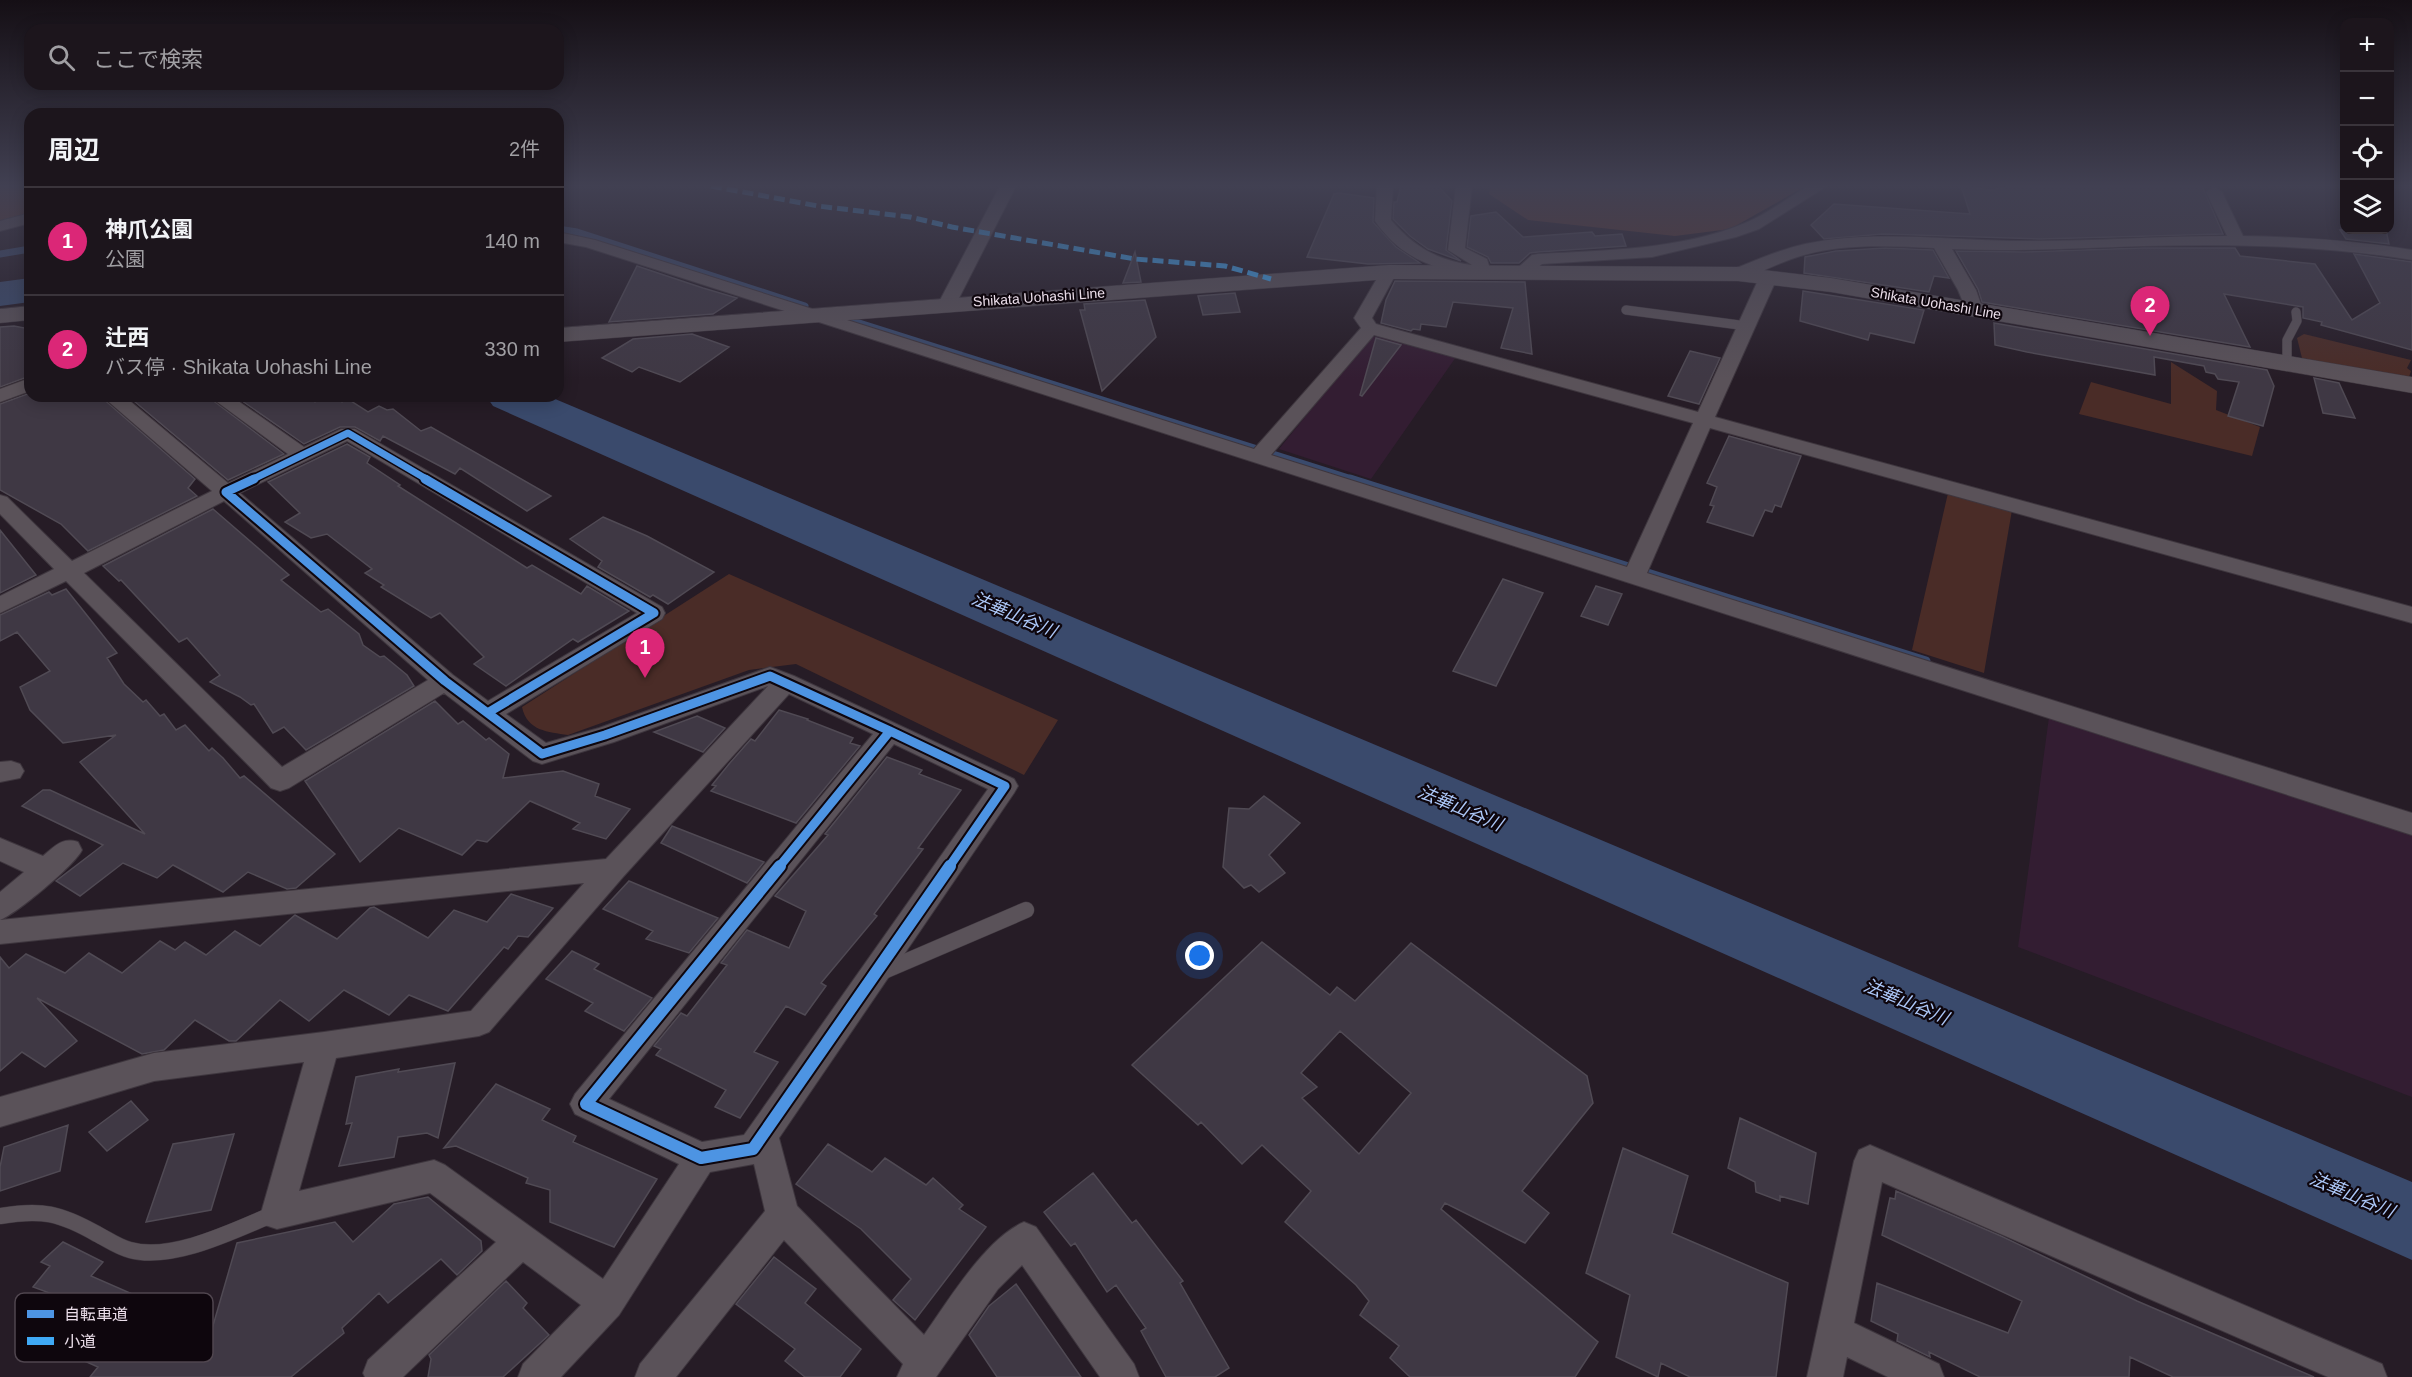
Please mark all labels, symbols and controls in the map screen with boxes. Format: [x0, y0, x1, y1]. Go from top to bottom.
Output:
map controls [2340, 18, 2394, 234]
button: + [2340, 18, 2394, 72]
search box [24, 24, 564, 90]
icon: search [45, 41, 78, 74]
text: ここで検索 [93, 47, 203, 72]
button: − [2340, 72, 2394, 126]
button: locate [2340, 126, 2394, 180]
text: 周辺 [48, 135, 100, 165]
text: 2件 [509, 138, 540, 160]
button: layers [2340, 180, 2394, 234]
text: 神爪公園 [105, 217, 193, 242]
text: 1 [62, 230, 73, 252]
text: 140 m [484, 230, 540, 252]
text: 公園 [105, 248, 145, 270]
street label: Shikata Uohashi Line [972, 284, 1106, 310]
street label: Shikata Uohashi Line [1869, 284, 2003, 322]
pin: 2 [2130, 286, 2170, 336]
text: 辻西 [105, 325, 149, 350]
text: 2 [62, 338, 73, 360]
text: 330 m [484, 338, 540, 360]
text: バス停 · Shikata Uohashi Line [105, 356, 372, 378]
water label: 法華山谷川 [969, 588, 1061, 643]
pin: 1 [626, 628, 664, 678]
water label: 法華山谷川 [1415, 781, 1507, 836]
your location [1185, 941, 1214, 970]
water label: 法華山谷川 [1861, 975, 1953, 1030]
water label: 法華山谷川 [2307, 1168, 2399, 1223]
legend [15, 1293, 213, 1362]
text: 自転車道 [64, 1306, 128, 1323]
text: 小道 [64, 1333, 96, 1350]

